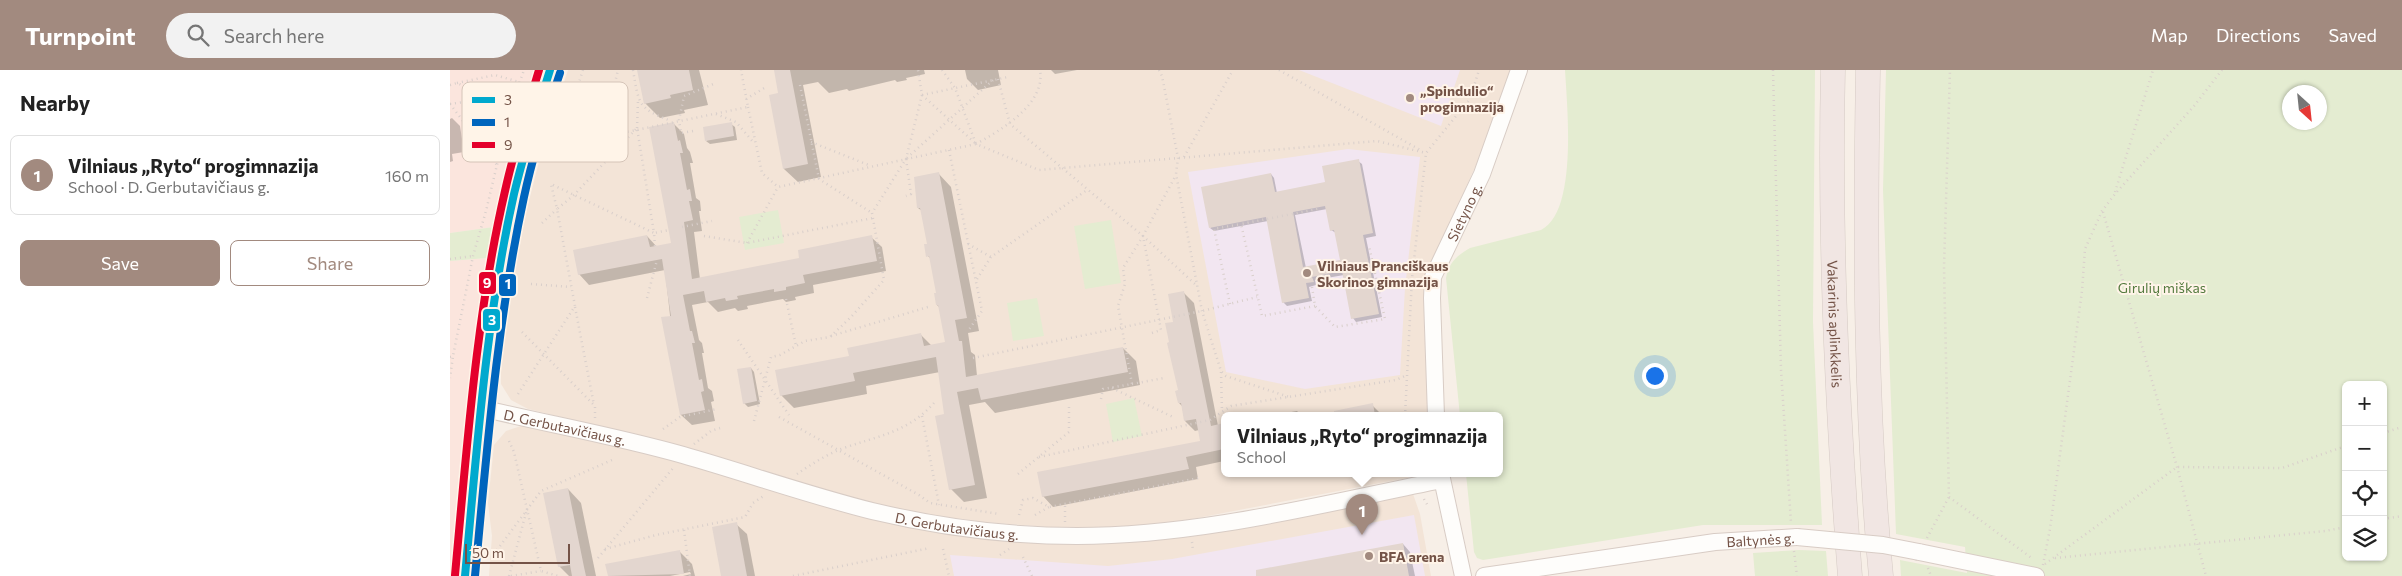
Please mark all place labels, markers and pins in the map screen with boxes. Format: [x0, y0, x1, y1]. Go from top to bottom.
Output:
place label: „Spindulio“ progimnazija [1420, 82, 1504, 115]
marker: „Spindulio“ progimnazija [1404, 92, 1416, 104]
place label: Vilniaus Pranciškaus Skorinos gimnazija [1317, 257, 1449, 290]
marker: Vilniaus Pranciškaus Skorinos gimnazija [1301, 267, 1313, 279]
pin: 1 [1346, 494, 1378, 535]
place label: BFA arena [1379, 548, 1444, 565]
marker: BFA arena [1363, 550, 1375, 562]

